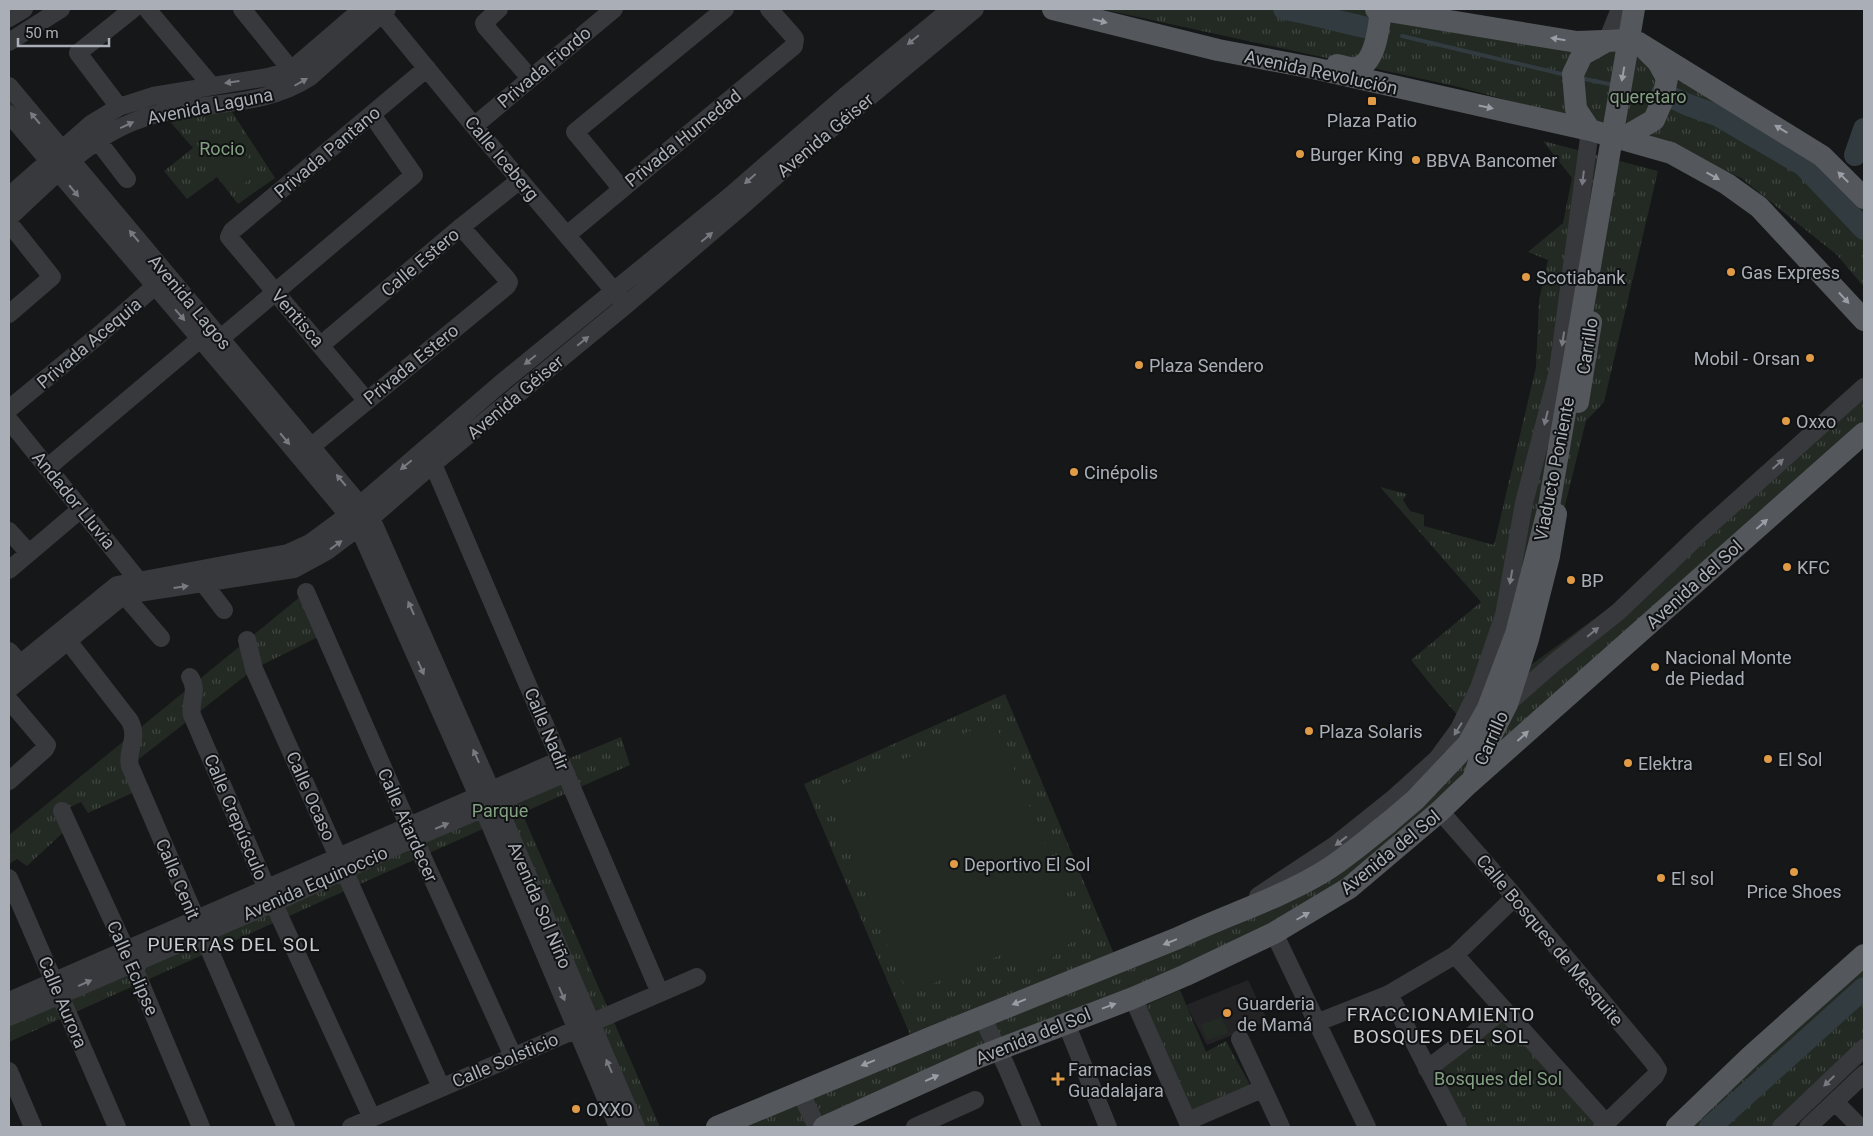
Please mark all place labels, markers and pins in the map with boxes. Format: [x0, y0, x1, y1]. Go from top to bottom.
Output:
marker: Plaza Patio [1366, 95, 1378, 107]
place label: Plaza Patio [1327, 110, 1417, 131]
place label: Burger King [1310, 144, 1403, 165]
marker: Burger King [1294, 148, 1306, 160]
place label: BBVA Bancomer [1426, 150, 1557, 171]
marker: BBVA Bancomer [1410, 154, 1422, 166]
place label: Gas Express [1741, 262, 1840, 283]
marker: Gas Express [1725, 266, 1737, 278]
place label: Scotiabank [1536, 267, 1626, 288]
marker: Scotiabank [1520, 271, 1532, 283]
place label: Mobil - Orsan [1694, 348, 1800, 369]
marker: Mobil - Orsan [1804, 352, 1816, 364]
place label: Plaza Sendero [1149, 355, 1264, 376]
marker: Plaza Sendero [1133, 359, 1145, 371]
place label: Oxxo [1796, 411, 1836, 432]
marker: Oxxo [1780, 415, 1792, 427]
place label: Cinépolis [1084, 462, 1158, 483]
marker: Cinépolis [1068, 466, 1080, 478]
place label: KFC [1797, 557, 1830, 578]
marker: KFC [1781, 561, 1793, 573]
place label: BP [1581, 570, 1604, 591]
marker: BP [1565, 574, 1577, 586]
place label: Nacional Monte de Piedad [1665, 647, 1792, 689]
marker: Nacional Monte de Piedad [1649, 661, 1661, 673]
place label: Plaza Solaris [1319, 721, 1423, 742]
marker: Plaza Solaris [1303, 725, 1315, 737]
place label: El Sol [1778, 749, 1822, 770]
place label: Elektra [1638, 753, 1693, 774]
marker: El Sol [1762, 753, 1774, 765]
marker: Elektra [1622, 757, 1634, 769]
place label: Deportivo El Sol [964, 854, 1090, 875]
marker: Deportivo El Sol [948, 858, 960, 870]
marker: Price Shoes [1788, 866, 1800, 878]
place label: El sol [1671, 868, 1714, 889]
marker: El sol [1655, 872, 1667, 884]
place label: Price Shoes [1747, 881, 1841, 902]
place label: Guarderia de Mamá [1237, 993, 1315, 1035]
marker: Guarderia de Mamá [1221, 1007, 1233, 1019]
place label: Farmacias Guadalajara [1068, 1059, 1164, 1101]
marker: Farmacias Guadalajara [1052, 1073, 1064, 1085]
place label: OXXO [586, 1099, 633, 1120]
marker: OXXO [570, 1103, 582, 1115]

